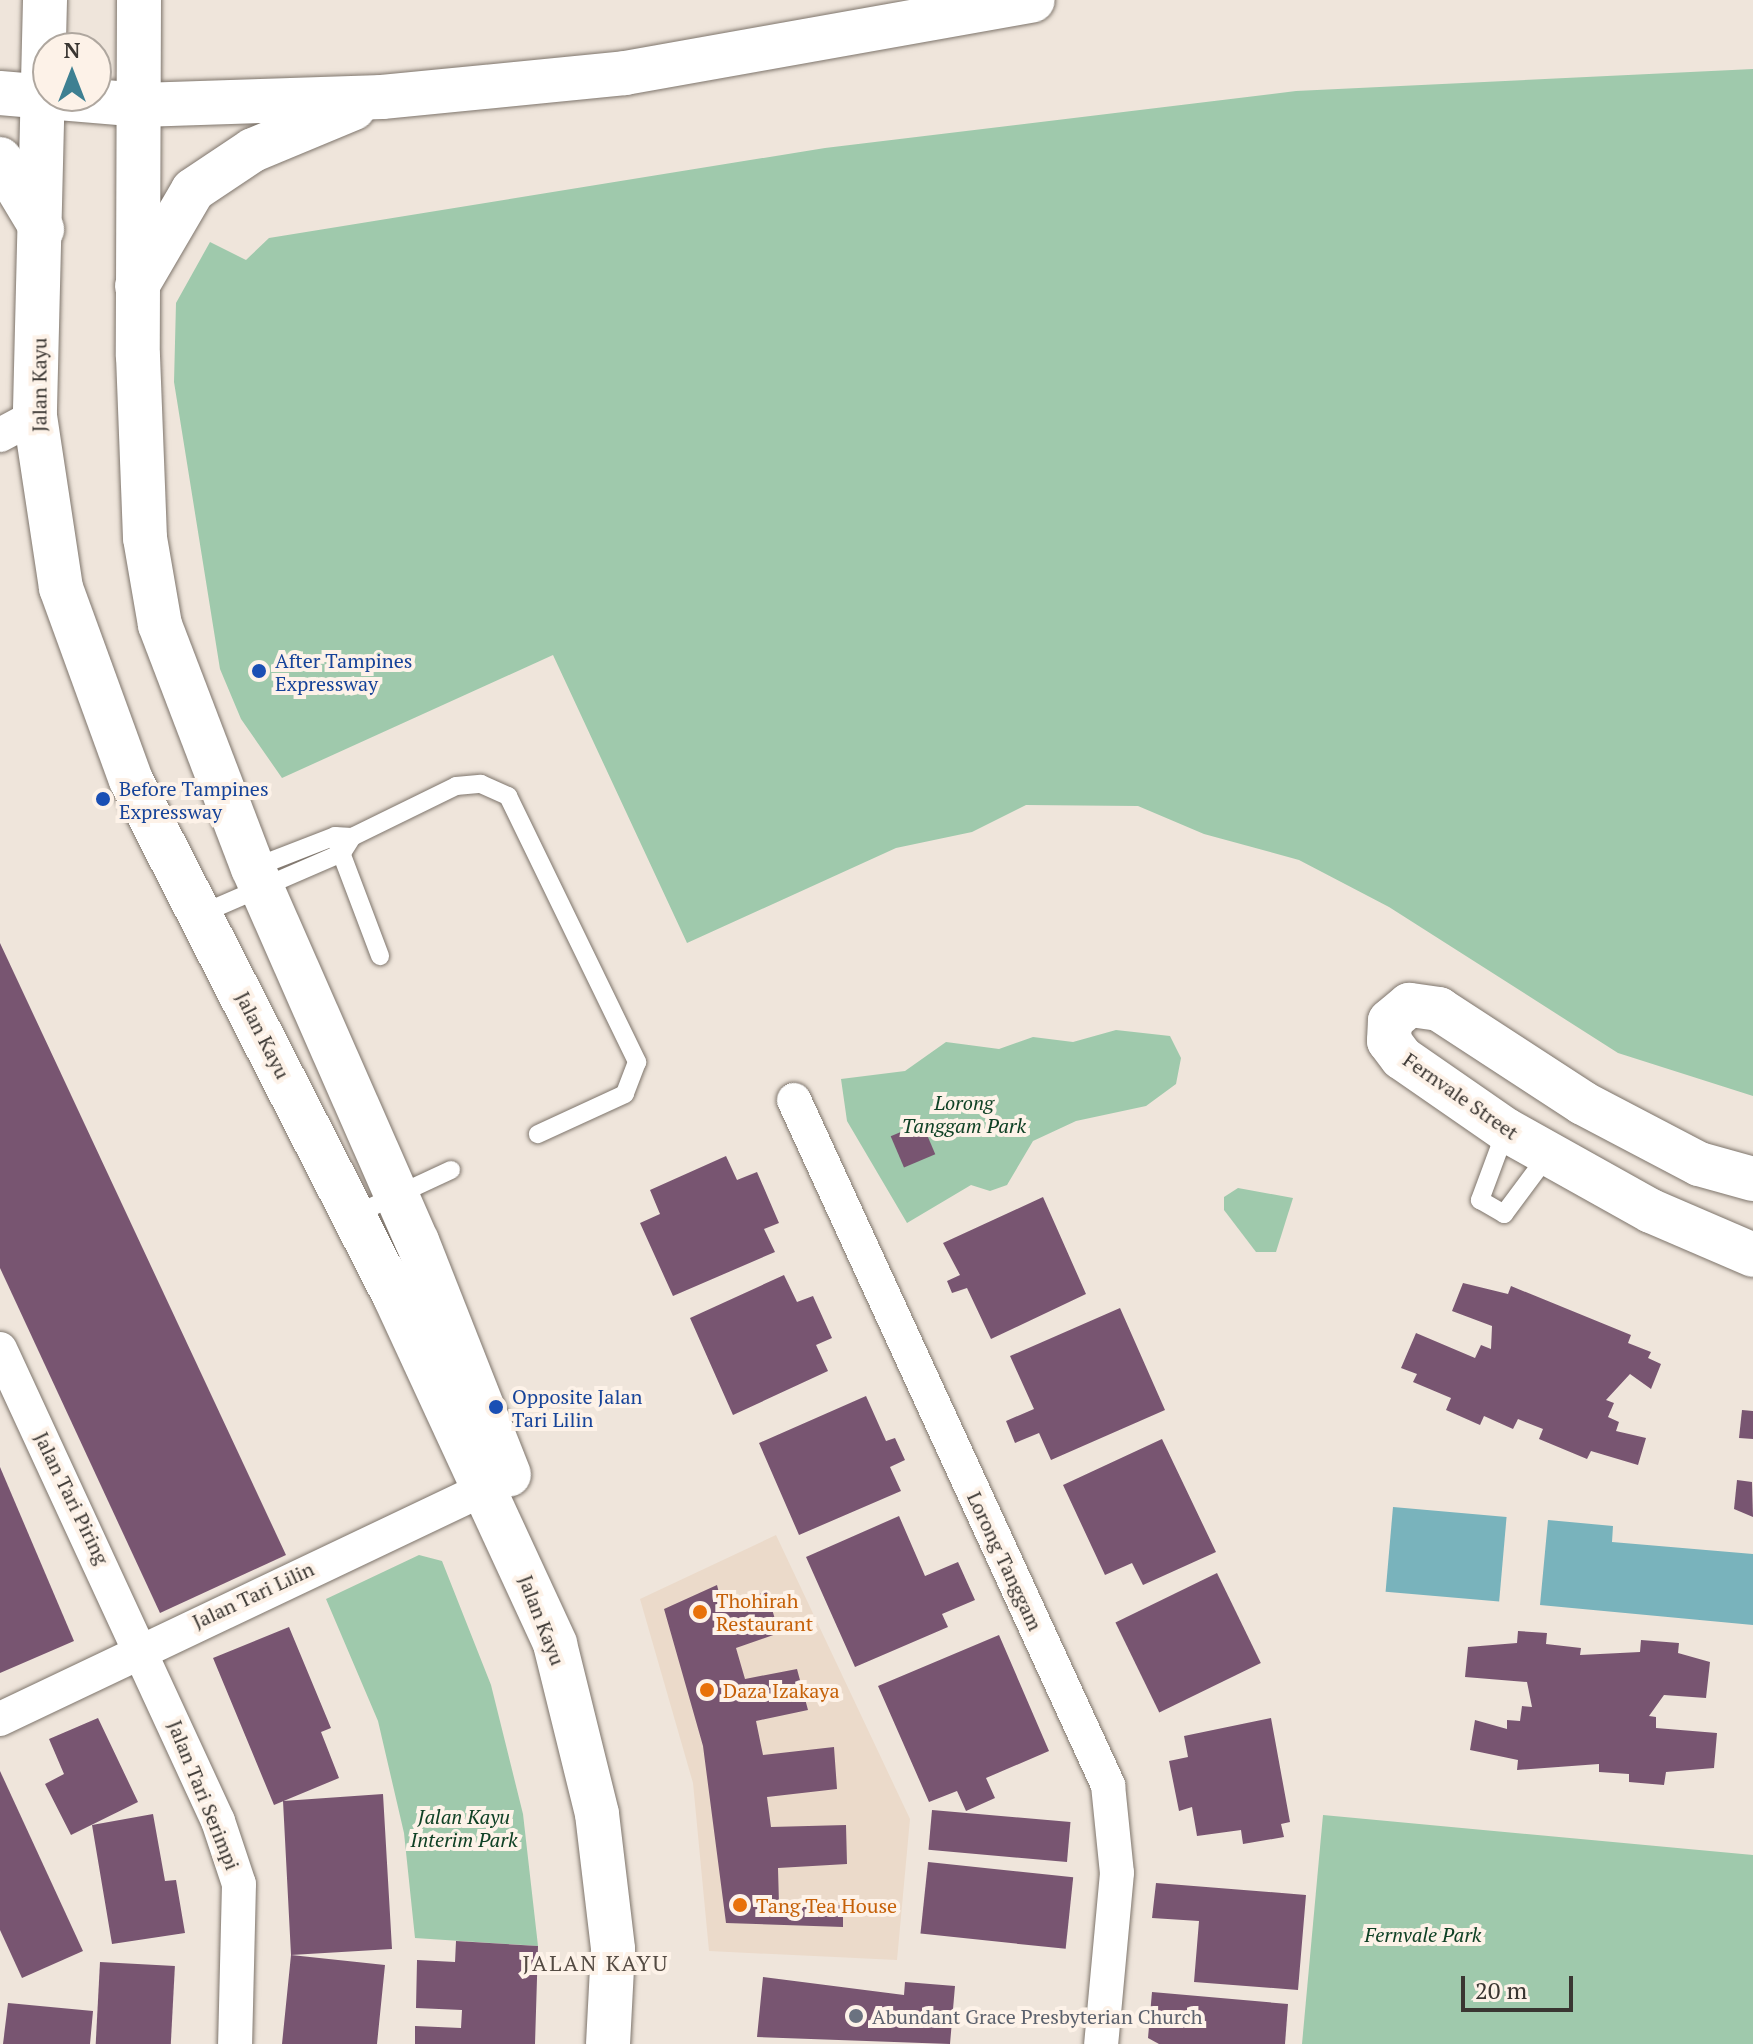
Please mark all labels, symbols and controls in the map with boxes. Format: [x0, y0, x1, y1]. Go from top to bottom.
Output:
north arrow [32, 32, 112, 112]
text: N [64, 35, 80, 64]
street label: Jalan Kayu [27, 338, 51, 432]
place label: After Tampines Expressway [275, 648, 412, 695]
marker: After Tampines Expressway [250, 662, 268, 680]
place label: Before Tampines Expressway [119, 776, 269, 823]
marker: Before Tampines Expressway [94, 790, 112, 808]
street label: Jalan Kayu [231, 988, 295, 1082]
street label: Fernvale Street [1399, 1047, 1523, 1145]
park label: Lorong Tanggam Park [902, 1091, 1026, 1138]
place label: Opposite Jalan Tari Lilin [512, 1384, 642, 1431]
marker: Opposite Jalan Tari Lilin [487, 1398, 505, 1416]
street label: Jalan Tari Piring [30, 1428, 114, 1568]
street label: Lorong Tanggam [962, 1488, 1048, 1634]
street label: Jalan Tari Lilin [189, 1556, 317, 1634]
street label: Jalan Kayu [514, 1572, 570, 1668]
place label: Thohirah Restaurant [716, 1588, 813, 1635]
marker: Thohirah Restaurant [691, 1603, 709, 1621]
place label: Daza Izakaya [723, 1678, 839, 1702]
marker: Daza Izakaya [698, 1681, 716, 1699]
street label: Jalan Tari Serimpi [163, 1717, 245, 1873]
park label: Jalan Kayu Interim Park [410, 1805, 518, 1852]
place label: Tang Tea House [756, 1893, 897, 1917]
marker: Tang Tea House [731, 1896, 749, 1914]
park label: Fernvale Park [1365, 1922, 1481, 1946]
district label: JALAN KAYU [523, 1950, 669, 1976]
scale bar [1465, 1960, 1577, 2010]
text: 20 m [1475, 1974, 1527, 2006]
place label: Abundant Grace Presbyterian Church [872, 2004, 1203, 2028]
marker: Abundant Grace Presbyterian Church [847, 2007, 865, 2025]

